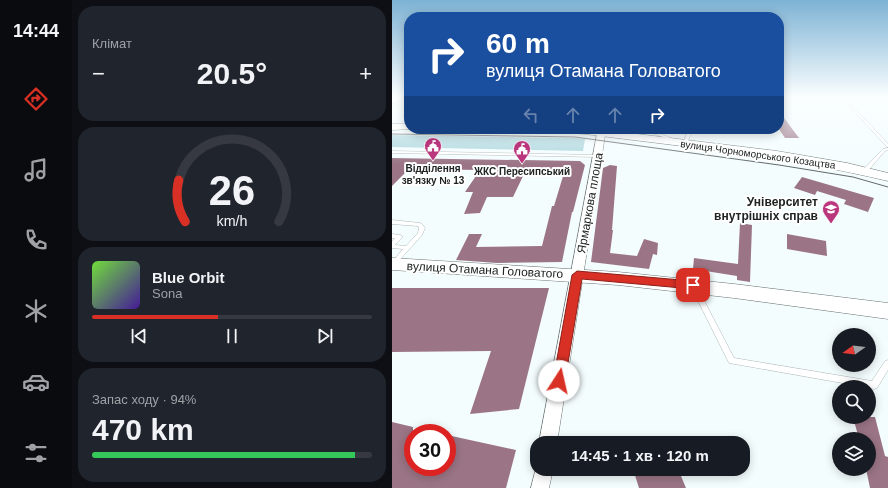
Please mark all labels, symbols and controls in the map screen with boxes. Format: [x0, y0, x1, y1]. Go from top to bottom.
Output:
text: 14:44 [13, 21, 59, 41]
icon: right [420, 28, 472, 80]
text: 60 m [486, 28, 550, 59]
text: Клімат [92, 36, 132, 51]
text: 20.5° [197, 57, 267, 90]
text: − [92, 61, 105, 86]
text: + [359, 61, 372, 86]
text: вулиця Отамана Головатого [486, 61, 721, 81]
icon: directions [22, 85, 50, 113]
icon: left [520, 104, 542, 126]
icon: ahead [562, 104, 584, 126]
icon: ahead [604, 104, 626, 126]
icon: right [646, 104, 668, 126]
public building icon: Відділення зв'язку № 13 [423, 136, 443, 161]
street label: вулиця Чорноморського Козацтва [680, 138, 837, 171]
public building icon: ЖКС Пересипський [512, 139, 532, 164]
street label: Ярмаркова площа [574, 151, 606, 254]
icon: music [22, 156, 50, 184]
place label: Відділення зв'язку № 13 [402, 163, 465, 186]
place label: ЖКС Пересипський [473, 166, 570, 177]
text: 26 [209, 167, 255, 214]
place label: Університет внутрішніх справ [714, 195, 818, 223]
school or university icon: Університет внутрішніх справ [821, 199, 841, 224]
text: km/h [217, 212, 248, 228]
icon: phone [22, 226, 50, 254]
street label: вулиця Отамана Головатого [406, 259, 564, 281]
pin [676, 268, 710, 302]
text: Blue Orbit [152, 269, 225, 286]
icon: arrive [682, 274, 704, 296]
text: Sona [152, 286, 182, 301]
icon: climate [22, 297, 50, 325]
icon: previous [128, 325, 150, 347]
icon: pause [221, 325, 243, 347]
icon: next [314, 325, 336, 347]
north arrow [832, 328, 876, 372]
map controls [832, 328, 876, 476]
position arrow [538, 360, 580, 402]
icon: car [22, 368, 50, 396]
button: search [832, 380, 876, 424]
text: Запас ходу · 94% [92, 392, 196, 407]
text: 470 km [92, 413, 194, 446]
speed limit sign: 30 [404, 424, 456, 476]
button: layers [832, 432, 876, 476]
icon: filters [22, 439, 50, 467]
text: 14:45 · 1 хв · 120 m [571, 447, 709, 464]

